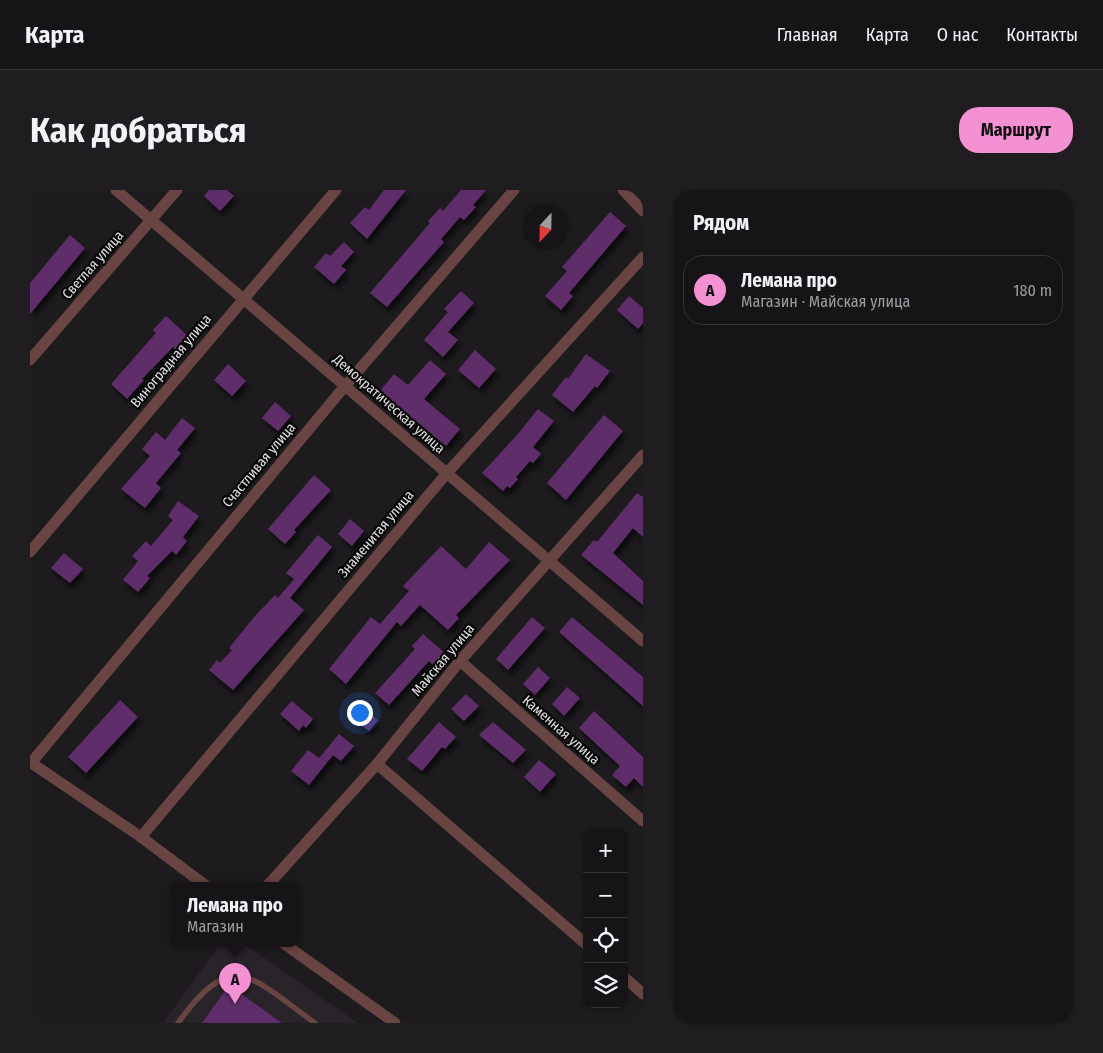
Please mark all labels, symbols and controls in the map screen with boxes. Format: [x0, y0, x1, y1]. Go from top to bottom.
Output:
text: Карта [25, 21, 84, 49]
text: Главная [777, 24, 838, 46]
text: Карта [866, 24, 909, 46]
text: О нас [937, 24, 978, 46]
text: Контакты [1006, 24, 1078, 46]
button: Маршрут [959, 107, 1073, 153]
text: Как добраться [30, 109, 247, 151]
north arrow [523, 205, 568, 250]
text: Рядом [693, 210, 749, 236]
street label: Светлая улица [59, 227, 127, 303]
text: Лемана про [741, 269, 837, 292]
text: A [706, 281, 714, 300]
text: 180 m [1013, 281, 1052, 300]
text: Магазин · Майская улица [741, 292, 910, 311]
street label: Виноградная улица [127, 311, 215, 411]
street label: Демократическая улица [329, 350, 448, 457]
street label: Счастливая улица [219, 419, 299, 511]
street label: Знаменитая улица [335, 487, 418, 581]
street label: Майская улица [408, 620, 478, 699]
street label: Каменная улица [519, 692, 603, 768]
your location [347, 700, 373, 726]
map controls [583, 828, 628, 1008]
button: + [583, 828, 628, 873]
button: − [583, 873, 628, 918]
popup [170, 882, 300, 947]
text: Лемана про [187, 894, 283, 917]
text: Магазин [187, 917, 244, 936]
button: locate [583, 918, 628, 963]
pin: A [219, 963, 251, 1004]
button: layers [583, 963, 628, 1008]

